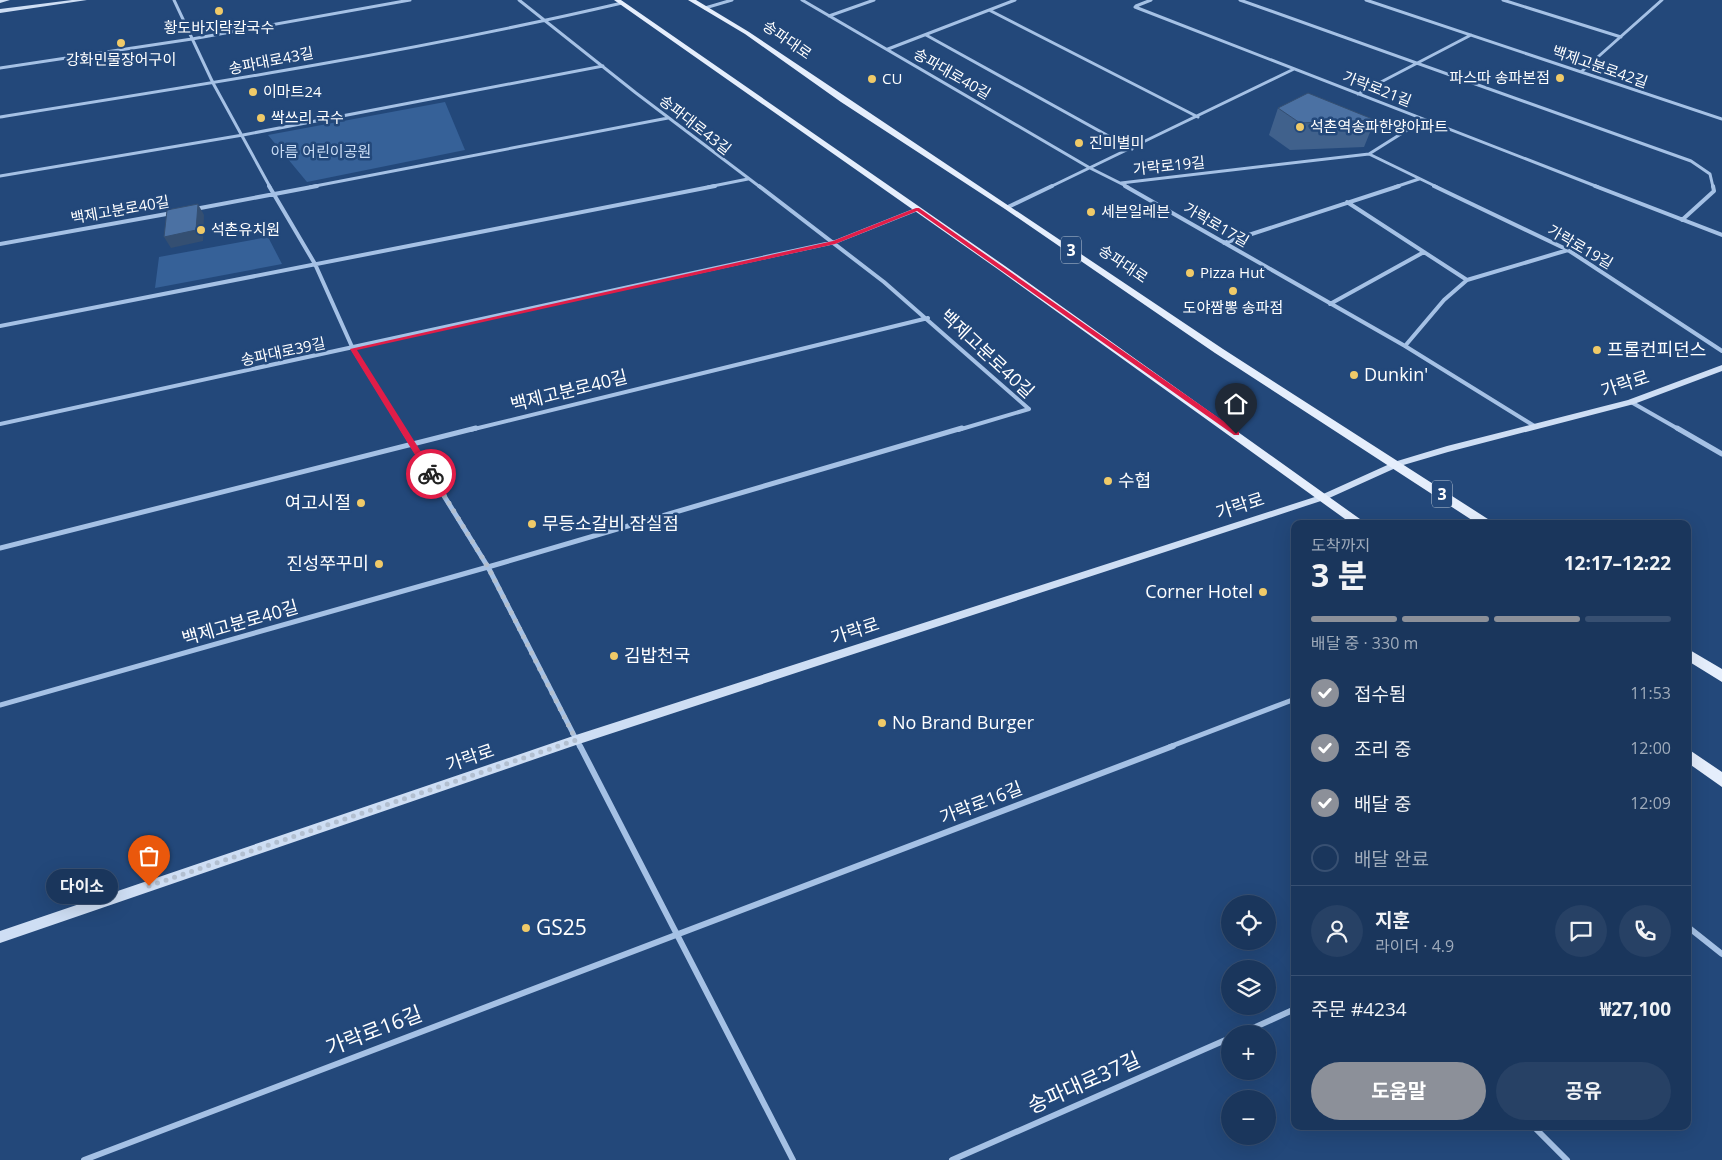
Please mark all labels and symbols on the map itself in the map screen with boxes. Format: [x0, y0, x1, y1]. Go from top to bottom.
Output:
marker: 황도바지락칼국수 [213, 5, 225, 17]
street label: 송파대로 [759, 15, 816, 63]
place label: 황도바지락칼국수 [164, 17, 274, 37]
marker: 강화민물장어구이 [115, 37, 127, 49]
street label: 백제고분로42길 [1550, 40, 1651, 92]
street label: 송파대로43길 [227, 42, 315, 78]
street label: 송파대로40길 [910, 43, 995, 103]
place label: 강화민물장어구이 [66, 49, 176, 69]
street label: 가락로21길 [1340, 66, 1415, 110]
place label: 파스따 송파본점 [1450, 67, 1550, 87]
place label: CU [882, 68, 902, 88]
marker: 파스따 송파본점 [1554, 72, 1566, 84]
marker: CU [866, 73, 878, 85]
place label: 이마트24 [263, 81, 322, 101]
marker: 이마트24 [247, 86, 259, 98]
street label: 송파대로43길 [656, 90, 736, 159]
place label: 싹쓰리 국수 [271, 107, 344, 127]
marker: 싹쓰리 국수 [255, 112, 267, 124]
place label: 석촌역송파한양아파트 [1310, 116, 1448, 136]
marker: 석촌역송파한양아파트 [1294, 121, 1306, 133]
place label: 진미별미 [1089, 132, 1144, 152]
marker: 진미별미 [1073, 137, 1085, 149]
park label: 아름 어린이공원 [271, 141, 371, 161]
street label: 가락로19길 [1132, 151, 1206, 179]
street label: 백제고분로40길 [69, 190, 171, 228]
street label: 가락로17길 [1180, 197, 1253, 251]
place label: 세븐일레븐 [1101, 201, 1170, 221]
marker: 세븐일레븐 [1085, 206, 1097, 218]
place label: 석촌유치원 [211, 219, 280, 239]
street label: 가락로19길 [1544, 219, 1617, 273]
marker: 석촌유치원 [195, 224, 207, 236]
road number: 3 [1061, 236, 1081, 264]
street label: 송파대로 [1095, 239, 1152, 287]
place label: Pizza Hut [1200, 262, 1265, 282]
marker: Pizza Hut [1184, 267, 1196, 279]
marker: 도야짬뽕 송파점 [1227, 285, 1239, 297]
place label: 도야짬뽕 송파점 [1183, 297, 1283, 317]
street label: 백제고분로40길 [936, 304, 1040, 403]
street label: 송파대로39길 [239, 332, 327, 370]
place label: 프롬컨피던스 [1607, 337, 1706, 361]
marker: 프롬컨피던스 [1591, 344, 1603, 356]
place label: Dunkin' [1364, 362, 1428, 386]
street label: 백제고분로40길 [508, 364, 630, 416]
street label: 가락로 [1597, 364, 1652, 402]
marker: Dunkin' [1348, 369, 1360, 381]
pin [1215, 383, 1257, 434]
courier [406, 449, 456, 499]
place label: 수협 [1118, 468, 1151, 492]
marker: 수협 [1102, 475, 1114, 487]
road number: 3 [1432, 480, 1452, 508]
street label: 가락로 [1212, 486, 1267, 524]
place label: 여고시절 [285, 490, 351, 514]
marker: 여고시절 [355, 497, 367, 509]
place label: 무등소갈비 잠실점 [542, 511, 679, 535]
marker: 무등소갈비 잠실점 [526, 518, 538, 530]
place label: 진성쭈꾸미 [286, 551, 369, 575]
marker: 진성쭈꾸미 [373, 558, 385, 570]
place label: Corner Hotel [1145, 579, 1253, 603]
marker: Corner Hotel [1257, 586, 1269, 598]
street label: 백제고분로40길 [179, 594, 301, 650]
street label: 가락로 [827, 611, 882, 649]
place label: 김밥천국 [624, 643, 690, 667]
marker: 김밥천국 [608, 650, 620, 662]
place label: No Brand Burger [892, 710, 1035, 734]
marker: No Brand Burger [876, 717, 888, 729]
street label: 가락로 [442, 738, 497, 776]
street label: 가락로16길 [936, 775, 1025, 829]
pin [128, 835, 170, 886]
callout: 다이소 [46, 868, 119, 904]
place label: GS25 [536, 913, 587, 941]
marker: GS25 [520, 922, 532, 934]
street label: 가락로16길 [321, 999, 426, 1061]
street label: 송파대로37길 [1023, 1045, 1144, 1119]

